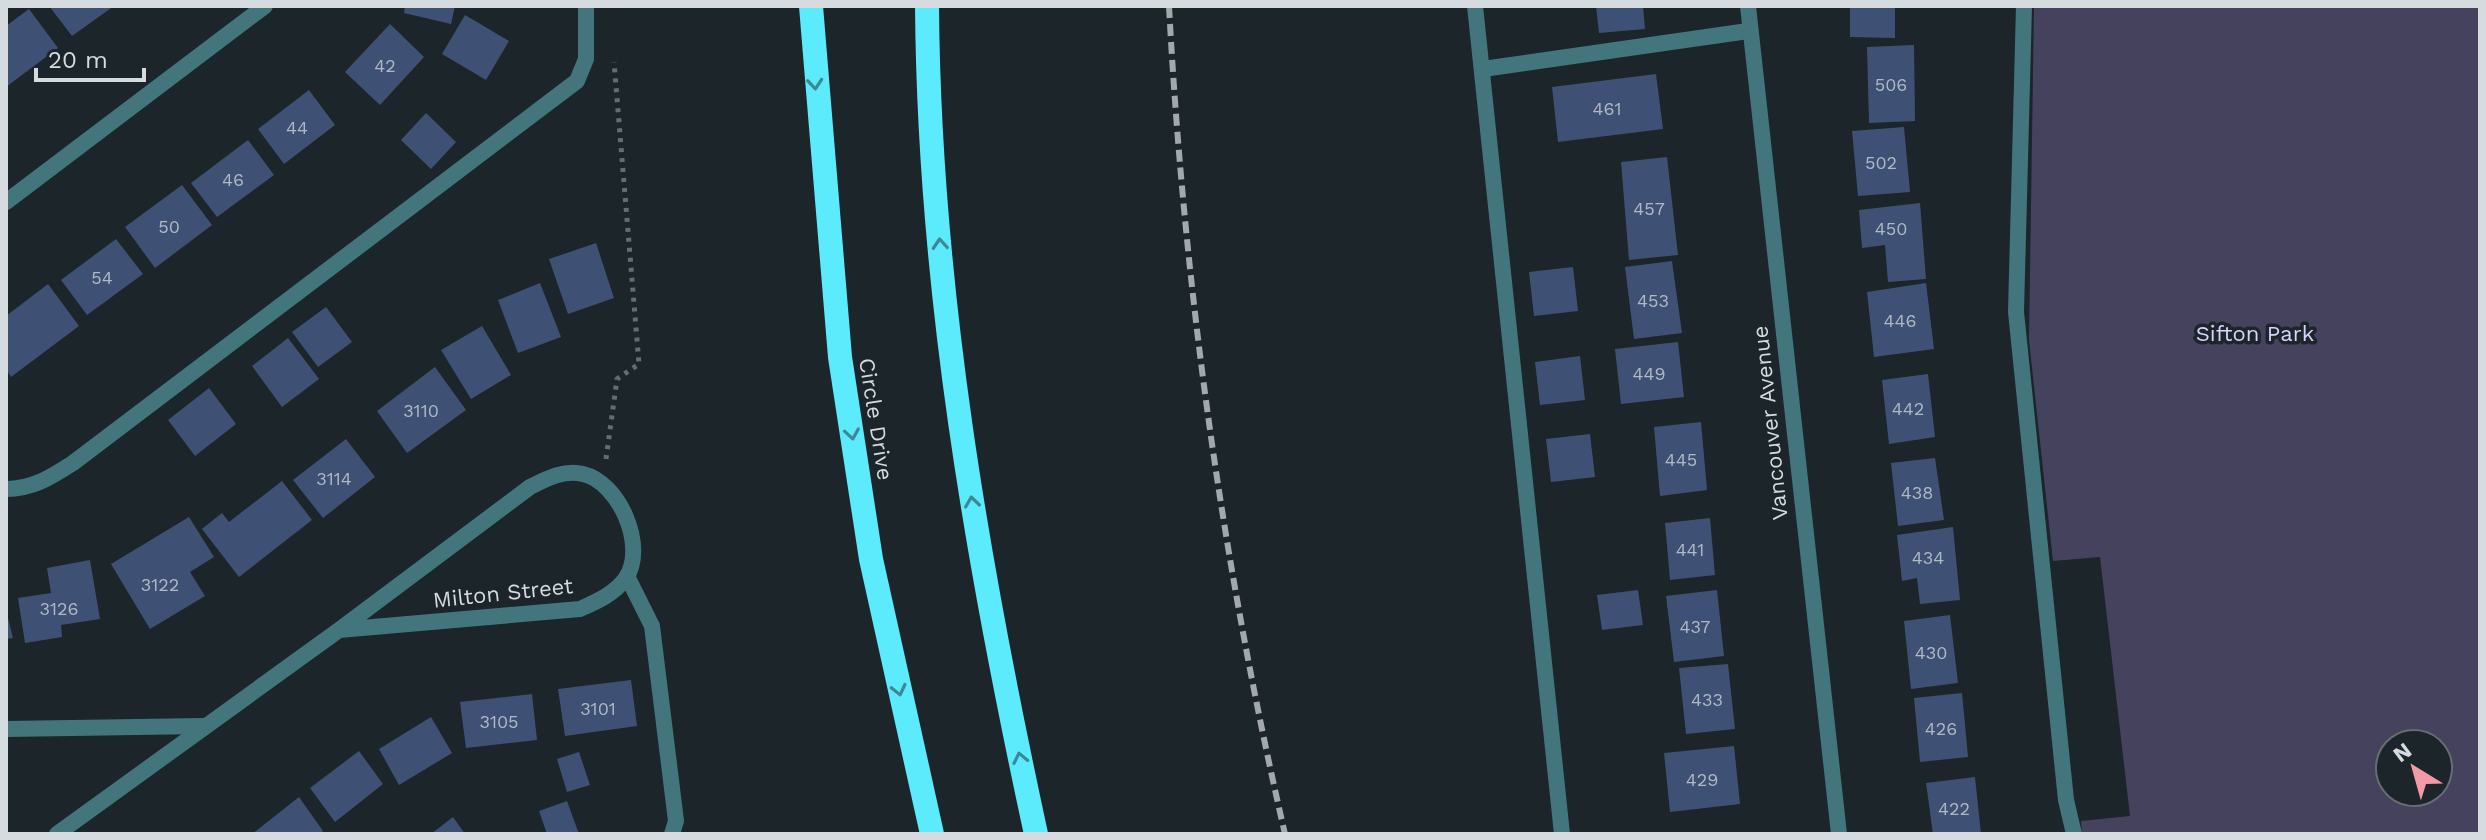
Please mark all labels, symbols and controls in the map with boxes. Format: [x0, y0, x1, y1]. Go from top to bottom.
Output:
scale bar [36, 32, 144, 82]
text: 20 m [48, 46, 108, 74]
house number: 42 [374, 55, 396, 76]
house number: 506 [1875, 74, 1907, 95]
one-way arrow [806, 78, 823, 91]
house number: 461 [1593, 98, 1621, 119]
house number: 44 [286, 117, 308, 138]
house number: 502 [1865, 152, 1897, 173]
house number: 46 [222, 169, 244, 190]
house number: 457 [1633, 198, 1665, 219]
house number: 50 [158, 216, 180, 237]
house number: 450 [1875, 218, 1907, 239]
one-way arrow [932, 237, 949, 250]
house number: 54 [91, 267, 113, 288]
house number: 453 [1637, 290, 1669, 311]
house number: 446 [1884, 310, 1916, 331]
park label: Sifton Park [2196, 321, 2314, 346]
street label: Vancouver Avenue [1747, 325, 1793, 521]
street label: Circle Drive [854, 356, 898, 482]
house number: 449 [1632, 363, 1666, 384]
house number: 442 [1892, 398, 1924, 419]
house number: 3110 [403, 400, 439, 421]
one-way arrow [843, 427, 860, 441]
house number: 445 [1665, 449, 1697, 470]
house number: 3114 [316, 468, 352, 489]
house number: 438 [1901, 482, 1933, 503]
one-way arrow [964, 495, 981, 509]
house number: 441 [1676, 539, 1704, 560]
house number: 434 [1912, 547, 1944, 568]
street label: Milton Street [432, 573, 574, 613]
house number: 3122 [141, 574, 179, 595]
house number: 3126 [40, 598, 78, 619]
house number: 437 [1680, 616, 1710, 637]
house number: 430 [1915, 642, 1947, 663]
one-way arrow [889, 682, 906, 696]
house number: 433 [1691, 689, 1723, 710]
house number: 3101 [580, 698, 616, 719]
house number: 3105 [479, 711, 519, 732]
house number: 426 [1925, 718, 1957, 739]
north arrow [2374, 728, 2454, 808]
text: N [2388, 738, 2416, 767]
one-way arrow [1012, 751, 1029, 765]
house number: 429 [1686, 769, 1718, 790]
house number: 422 [1938, 798, 1970, 819]

